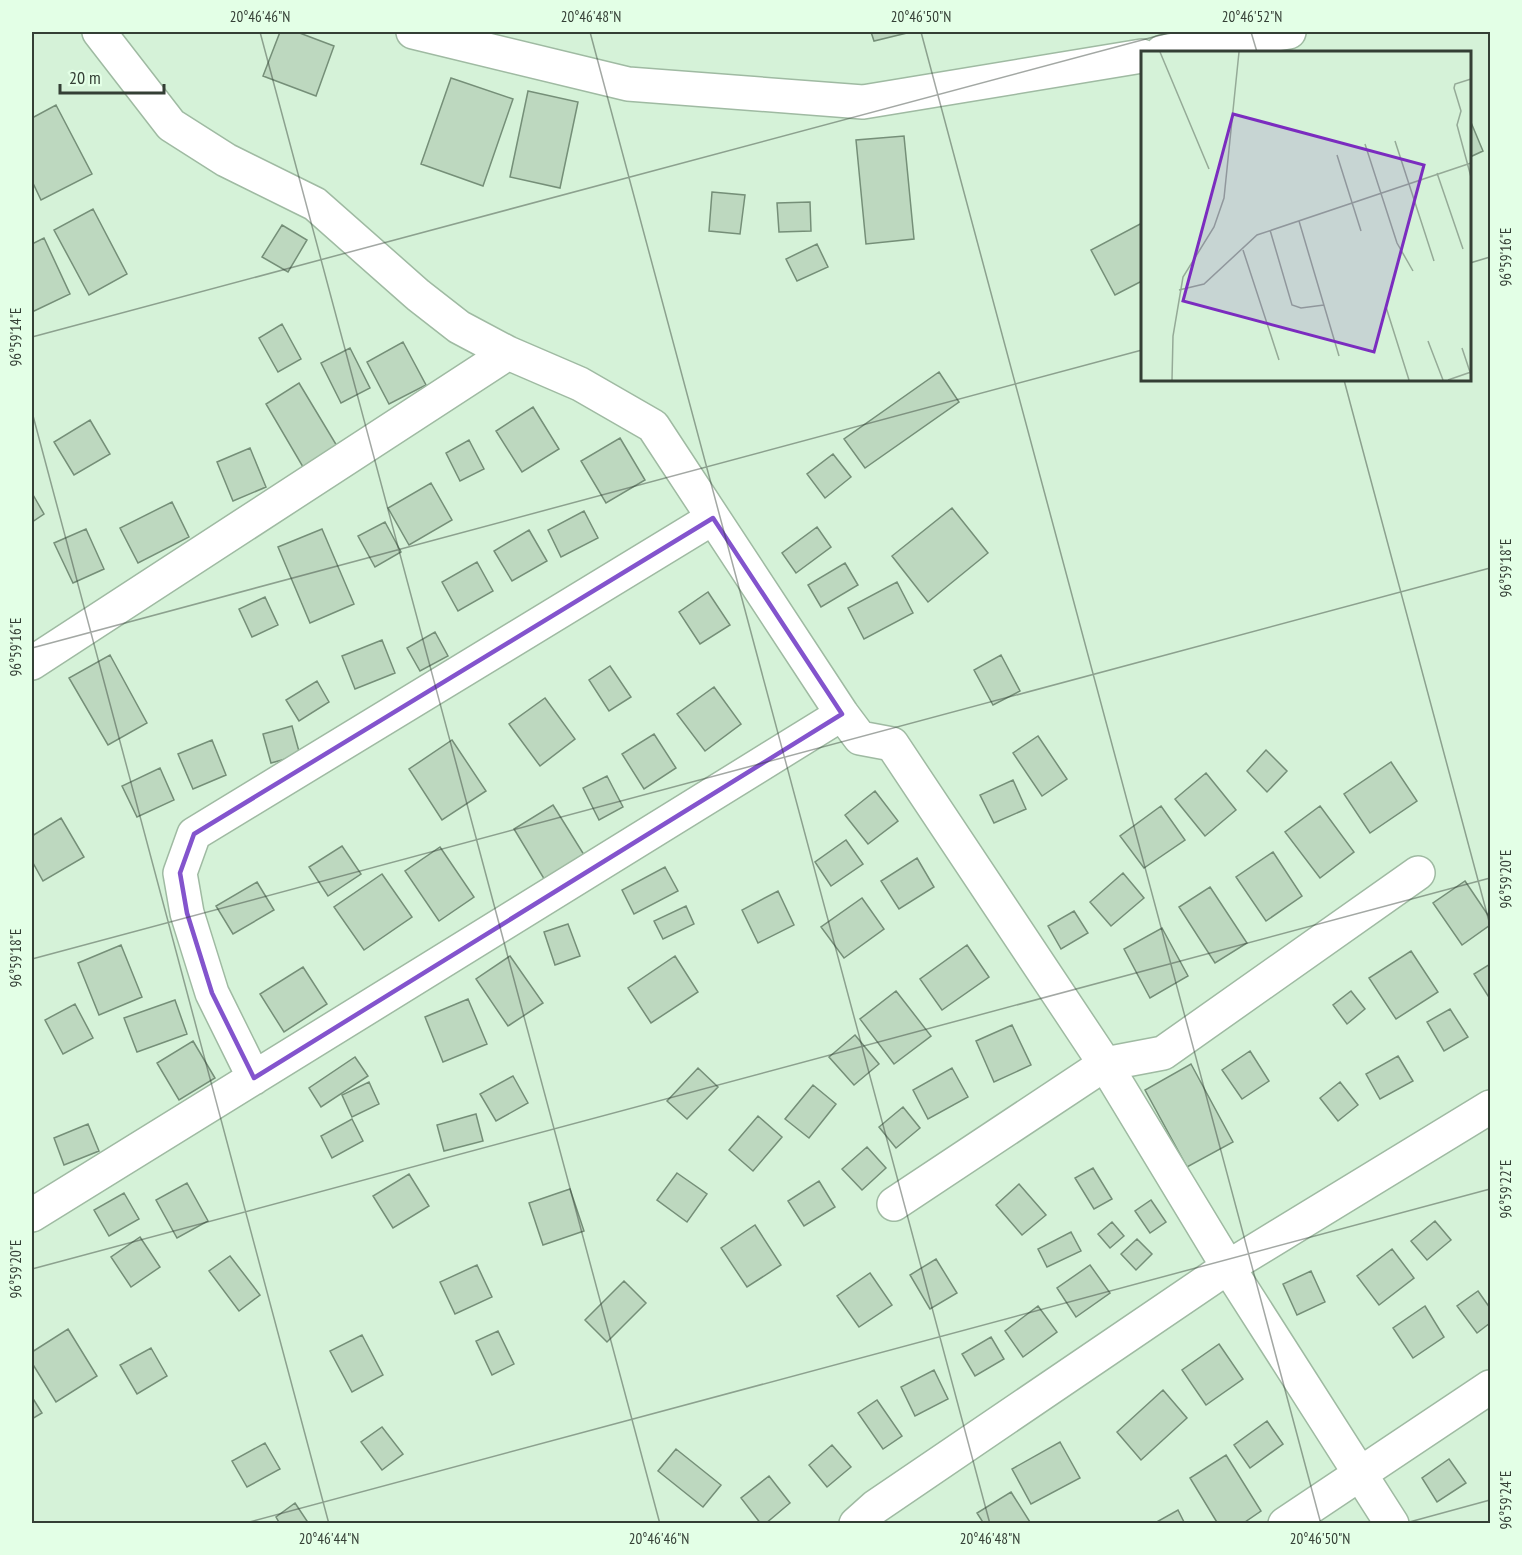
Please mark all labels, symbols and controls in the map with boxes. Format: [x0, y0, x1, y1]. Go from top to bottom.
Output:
text: 20°46'46"N [230, 7, 290, 26]
text: 20°46'48"N [561, 7, 621, 26]
text: 20°46'50"N [891, 7, 951, 26]
text: 20°46'52"N [1222, 7, 1282, 26]
inset map [1141, 51, 1471, 381]
scale bar [60, 57, 164, 95]
text: 20 m [69, 66, 101, 89]
text: 96°59'16"E [1496, 227, 1515, 287]
text: 96°59'14"E [6, 307, 25, 367]
text: 96°59'18"E [1496, 538, 1515, 598]
text: 96°59'16"E [6, 617, 25, 677]
text: 96°59'20"E [1496, 849, 1515, 909]
text: 96°59'18"E [6, 928, 25, 988]
text: 96°59'22"E [1496, 1159, 1515, 1219]
text: 96°59'20"E [6, 1239, 25, 1299]
text: 96°59'24"E [1496, 1470, 1515, 1530]
text: 20°46'44"N [299, 1529, 359, 1548]
text: 20°46'46"N [629, 1529, 689, 1548]
text: 20°46'48"N [960, 1529, 1020, 1548]
text: 20°46'50"N [1290, 1529, 1350, 1548]

